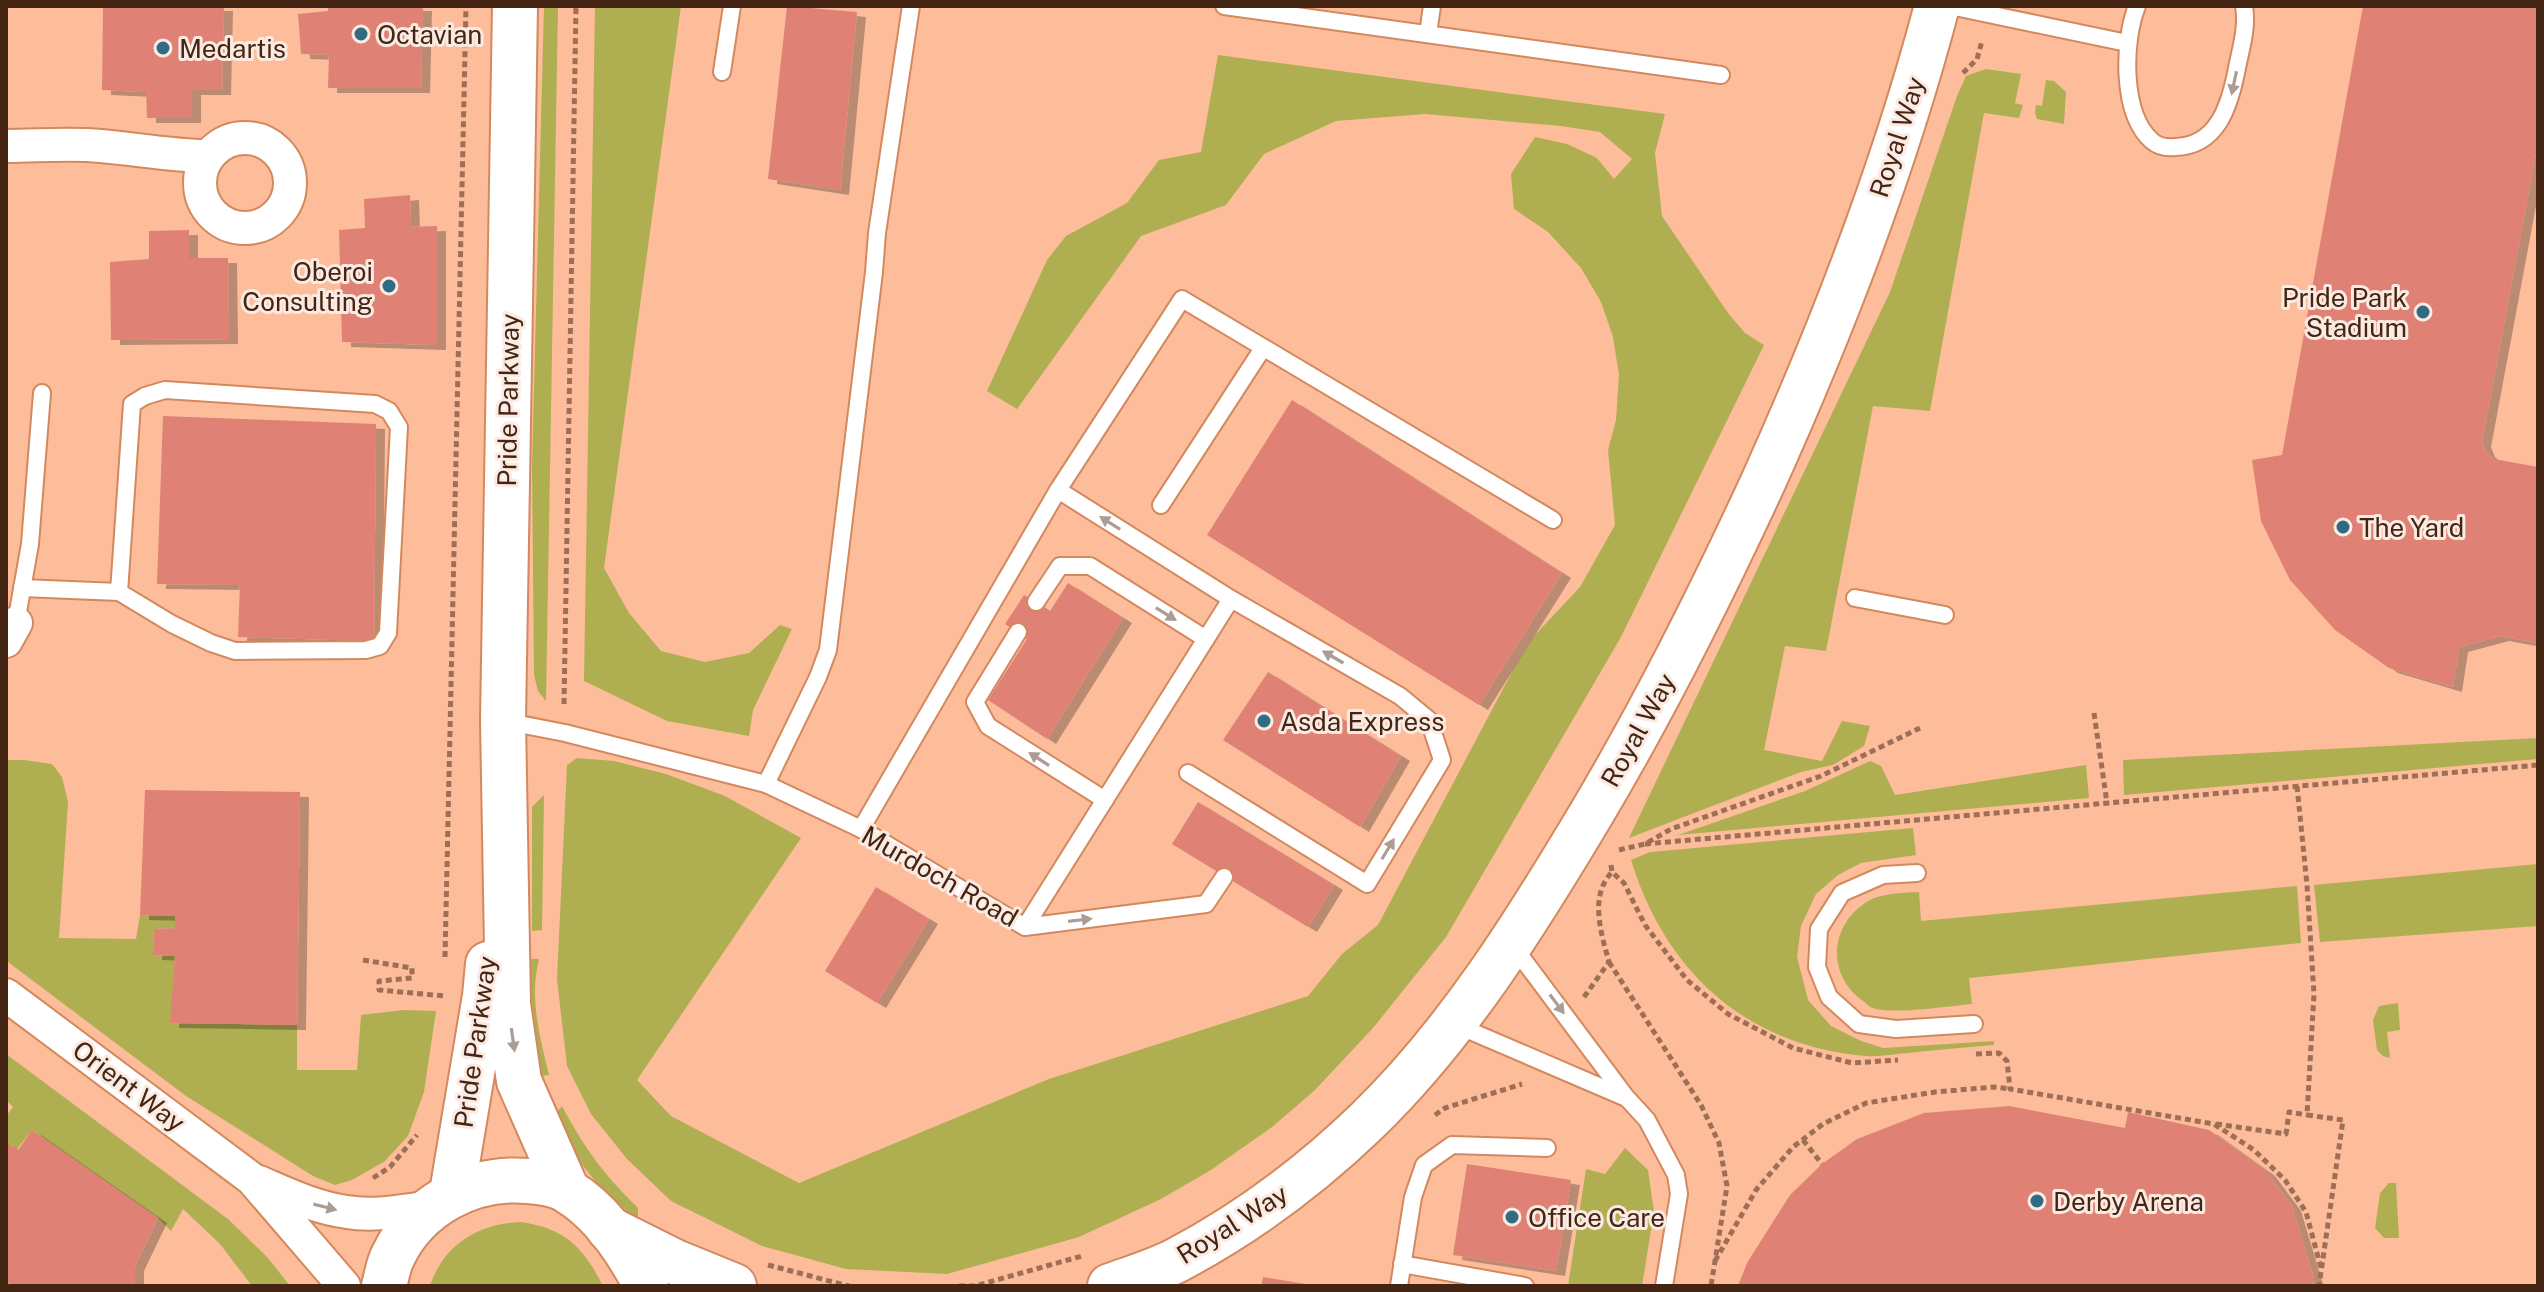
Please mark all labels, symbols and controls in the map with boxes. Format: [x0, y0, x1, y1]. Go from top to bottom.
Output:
place label: Octavian [377, 19, 482, 50]
marker: Octavian [352, 25, 370, 43]
place label: Medartis [179, 33, 286, 64]
marker: Medartis [154, 39, 172, 57]
one-way arrow [2227, 70, 2239, 95]
street label: Royal Way [1863, 73, 1931, 201]
place label: Oberoi Consulting [242, 256, 373, 317]
marker: Oberoi Consulting [380, 277, 398, 295]
place label: Pride Park Stadium [2282, 282, 2407, 343]
marker: Pride Park Stadium [2414, 303, 2432, 321]
street label: Pride Parkway [491, 313, 525, 487]
place label: The Yard [2359, 512, 2464, 543]
one-way arrow [1099, 516, 1121, 530]
marker: The Yard [2334, 518, 2352, 536]
one-way arrow [1155, 606, 1177, 620]
one-way arrow [1322, 650, 1344, 664]
street label: Royal Way [1594, 668, 1682, 792]
place label: Asda Express [1280, 706, 1444, 737]
marker: Asda Express [1255, 712, 1273, 730]
one-way arrow [1028, 752, 1050, 766]
street label: Murdoch Road [856, 819, 1024, 933]
one-way arrow [1381, 838, 1395, 860]
one-way arrow [1068, 913, 1093, 926]
street label: Pride Parkway [448, 954, 502, 1130]
one-way arrow [1548, 994, 1564, 1014]
one-way arrow [507, 1028, 520, 1053]
street label: Orient Way [67, 1034, 191, 1138]
street label: Royal Way [1171, 1178, 1293, 1270]
place label: Derby Arena [2053, 1186, 2204, 1217]
marker: Derby Arena [2028, 1192, 2046, 1210]
one-way arrow [312, 1201, 337, 1213]
place label: Office Care [1528, 1202, 1665, 1233]
marker: Office Care [1503, 1208, 1521, 1226]

